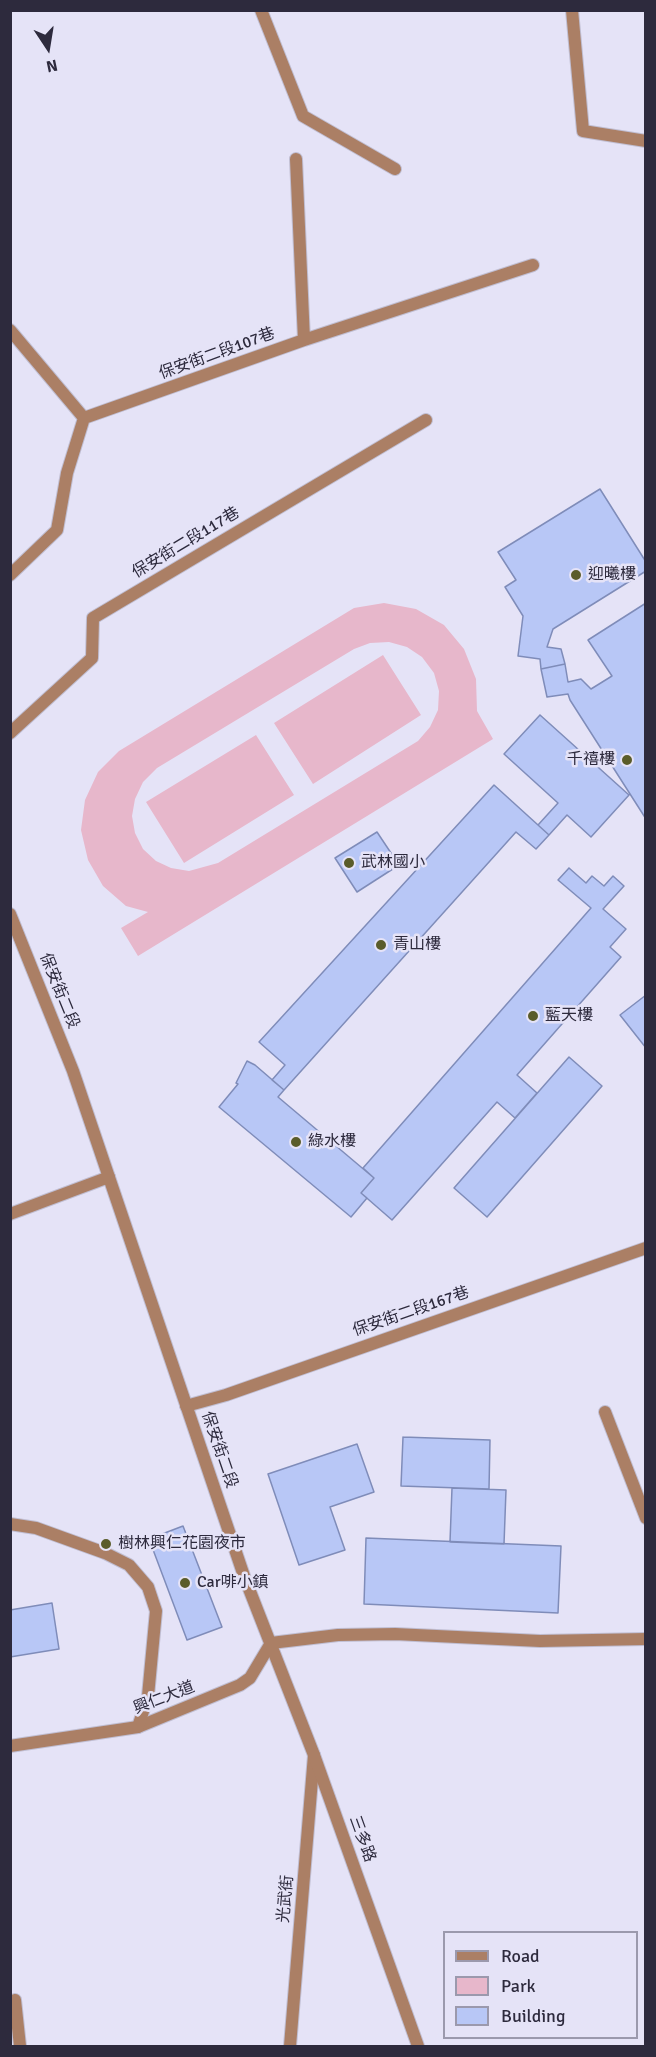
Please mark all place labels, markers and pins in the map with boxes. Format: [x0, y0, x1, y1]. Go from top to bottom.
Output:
place label: 迎曦樓 [588, 565, 636, 585]
marker: 迎曦樓 [569, 568, 583, 582]
place label: 千禧樓 [567, 750, 615, 770]
marker: 千禧樓 [620, 753, 634, 767]
place label: 武林國小 [361, 853, 425, 873]
marker: 武林國小 [342, 856, 356, 870]
place label: 青山樓 [393, 935, 441, 955]
marker: 青山樓 [374, 938, 388, 952]
place label: 藍天樓 [545, 1006, 593, 1026]
marker: 藍天樓 [526, 1009, 540, 1023]
place label: 綠水樓 [308, 1132, 356, 1152]
marker: 綠水樓 [289, 1135, 303, 1149]
place label: 樹林興仁花園夜市 [118, 1534, 246, 1554]
marker: 樹林興仁花園夜市 [99, 1537, 113, 1551]
place label: Car啡小鎮 [197, 1573, 269, 1593]
marker: Car啡小鎮 [178, 1576, 192, 1590]

